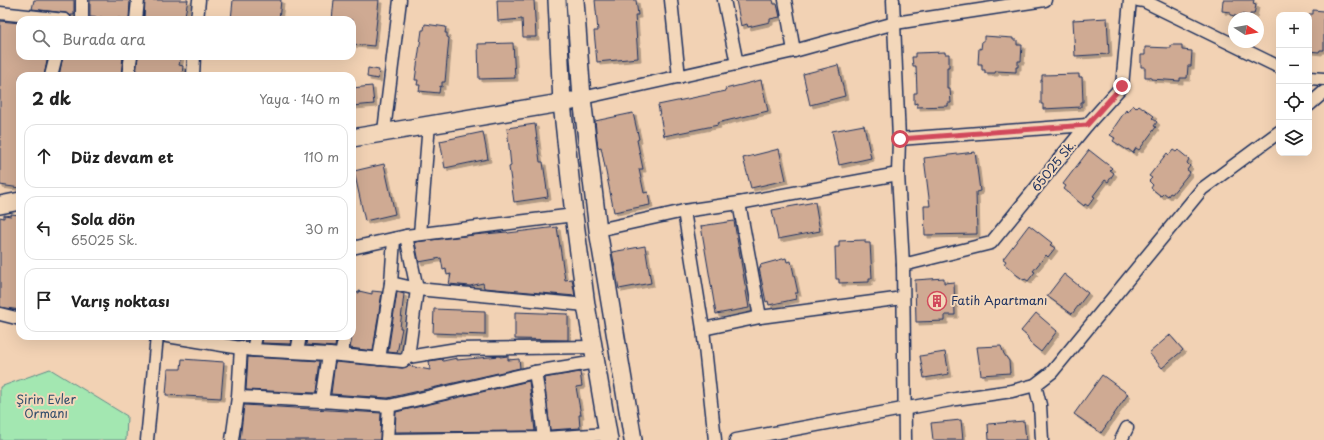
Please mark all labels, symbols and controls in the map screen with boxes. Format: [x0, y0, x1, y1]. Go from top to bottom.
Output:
north arrow [1228, 12, 1264, 48]
map controls [1276, 12, 1312, 156]
button: + [1276, 12, 1312, 48]
search box [16, 16, 356, 60]
icon: search [30, 27, 52, 49]
text: Burada ara [62, 27, 145, 50]
button: − [1276, 48, 1312, 84]
route end [1113, 77, 1131, 95]
button: locate [1276, 84, 1312, 120]
text: 2 dk [32, 85, 71, 111]
text: Yaya · 140 m [259, 89, 340, 108]
button: layers [1276, 120, 1312, 156]
route start [891, 130, 909, 148]
street label: 65025 Sk. [1027, 136, 1080, 195]
icon: ahead [33, 145, 55, 167]
text: Düz devam et [71, 145, 174, 168]
text: 110 m [304, 147, 339, 166]
text: Sola dön [71, 207, 135, 230]
icon: left [33, 217, 55, 239]
text: 30 m [305, 219, 339, 238]
text: 65025 Sk. [71, 230, 138, 249]
icon: arrive [33, 289, 55, 311]
text: Varış noktası [71, 289, 170, 312]
building icon: Fatih Apartmanı [926, 290, 948, 312]
place label: Fatih Apartmanı [951, 291, 1047, 309]
park label: Şirin Evler Ormanı [16, 390, 77, 422]

